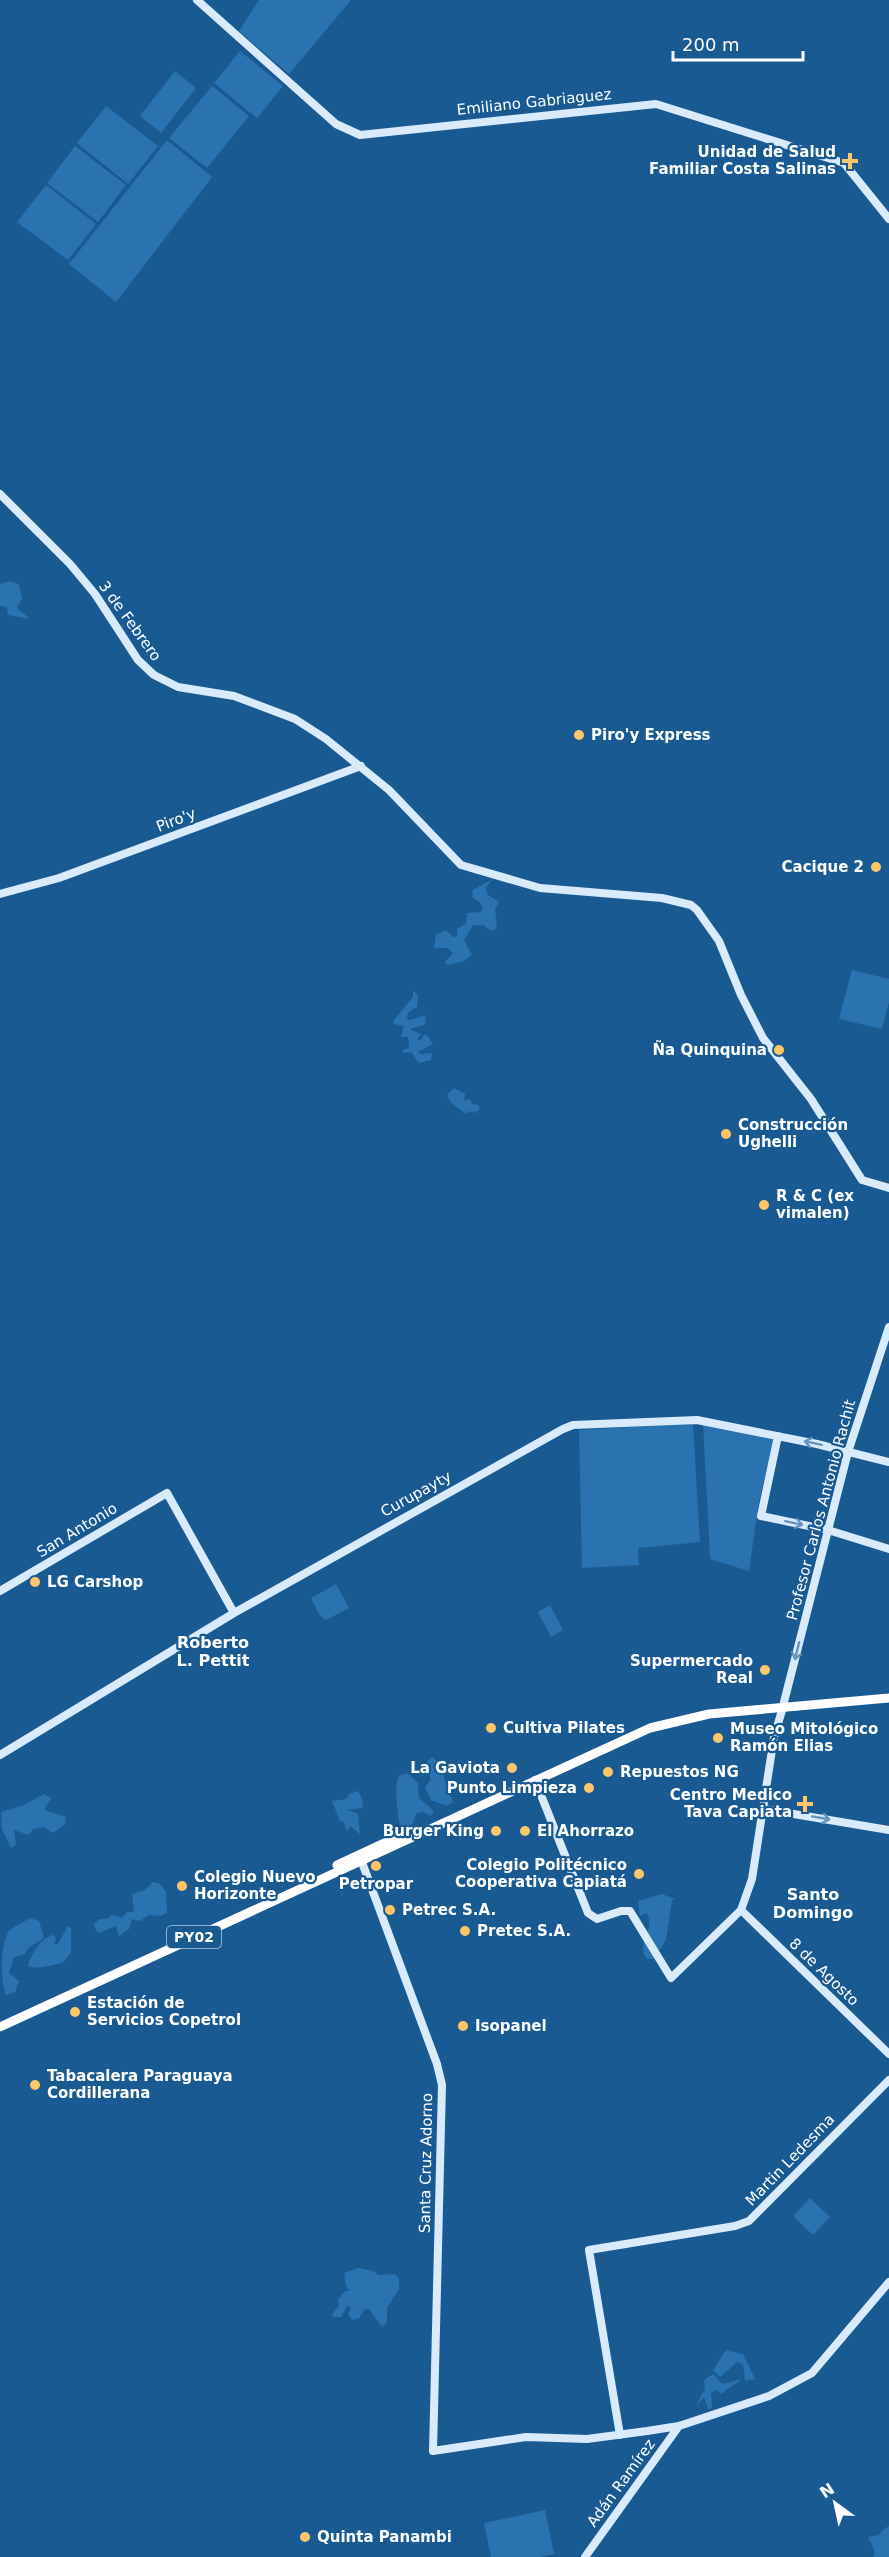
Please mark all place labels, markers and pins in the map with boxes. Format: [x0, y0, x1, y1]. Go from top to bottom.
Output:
place label: Unidad de Salud Familiar Costa Salinas [649, 143, 836, 178]
marker: Unidad de Salud Familiar Costa Salinas [841, 152, 859, 170]
place label: Piro'y Express [591, 726, 711, 744]
marker: Piro'y Express [572, 728, 586, 742]
place label: Cacique 2 [782, 858, 864, 876]
marker: Cacique 2 [869, 860, 883, 874]
place label: Ña Quinquina [652, 1040, 767, 1059]
marker: Ña Quinquina [772, 1043, 786, 1057]
place label: Construcción Ughelli [738, 1116, 848, 1151]
marker: Construcción Ughelli [719, 1127, 733, 1141]
place label: R & C (ex vimalen) [776, 1187, 854, 1222]
marker: R & C (ex vimalen) [757, 1198, 771, 1212]
place label: LG Carshop [47, 1573, 144, 1591]
marker: LG Carshop [28, 1575, 42, 1589]
place label: Supermercado Real [630, 1652, 753, 1687]
marker: Supermercado Real [758, 1663, 772, 1677]
place label: Cultiva Pilates [503, 1719, 625, 1737]
place label: Museo Mitológico Ramón Elias [730, 1720, 878, 1755]
marker: Cultiva Pilates [484, 1721, 498, 1735]
marker: Museo Mitológico Ramón Elias [711, 1731, 725, 1745]
place label: La Gaviota [410, 1759, 500, 1777]
marker: La Gaviota [505, 1761, 519, 1775]
place label: Repuestos NG [620, 1763, 739, 1781]
marker: Repuestos NG [601, 1765, 615, 1779]
place label: Punto Limpieza [447, 1779, 577, 1797]
marker: Punto Limpieza [582, 1781, 596, 1795]
place label: Centro Medico Tava Capiata [670, 1786, 792, 1821]
marker: Centro Medico Tava Capiata [796, 1795, 814, 1813]
place label: Burger King [383, 1822, 484, 1840]
place label: El Ahorrazo [537, 1822, 634, 1840]
marker: Burger King [489, 1824, 503, 1838]
marker: El Ahorrazo [518, 1824, 532, 1838]
place label: Colegio Politécnico Cooperativa Capiatá [455, 1856, 627, 1891]
marker: Petropar [369, 1859, 383, 1873]
marker: Colegio Politécnico Cooperativa Capiatá [632, 1867, 646, 1881]
place label: Colegio Nuevo Horizonte [194, 1868, 316, 1903]
place label: Petropar [339, 1875, 414, 1893]
marker: Colegio Nuevo Horizonte [175, 1879, 189, 1893]
place label: Petrec S.A. [402, 1901, 496, 1919]
marker: Petrec S.A. [383, 1903, 397, 1917]
place label: Pretec S.A. [477, 1922, 571, 1940]
marker: Pretec S.A. [458, 1924, 472, 1938]
place label: Estación de Servicios Copetrol [87, 1994, 241, 2029]
marker: Estación de Servicios Copetrol [68, 2005, 82, 2019]
place label: Isopanel [475, 2017, 547, 2035]
marker: Isopanel [456, 2019, 470, 2033]
place label: Tabacalera Paraguaya Cordillerana [47, 2067, 233, 2102]
marker: Tabacalera Paraguaya Cordillerana [28, 2078, 42, 2092]
place label: Quinta Panambi [317, 2528, 452, 2546]
marker: Quinta Panambi [298, 2530, 312, 2544]

